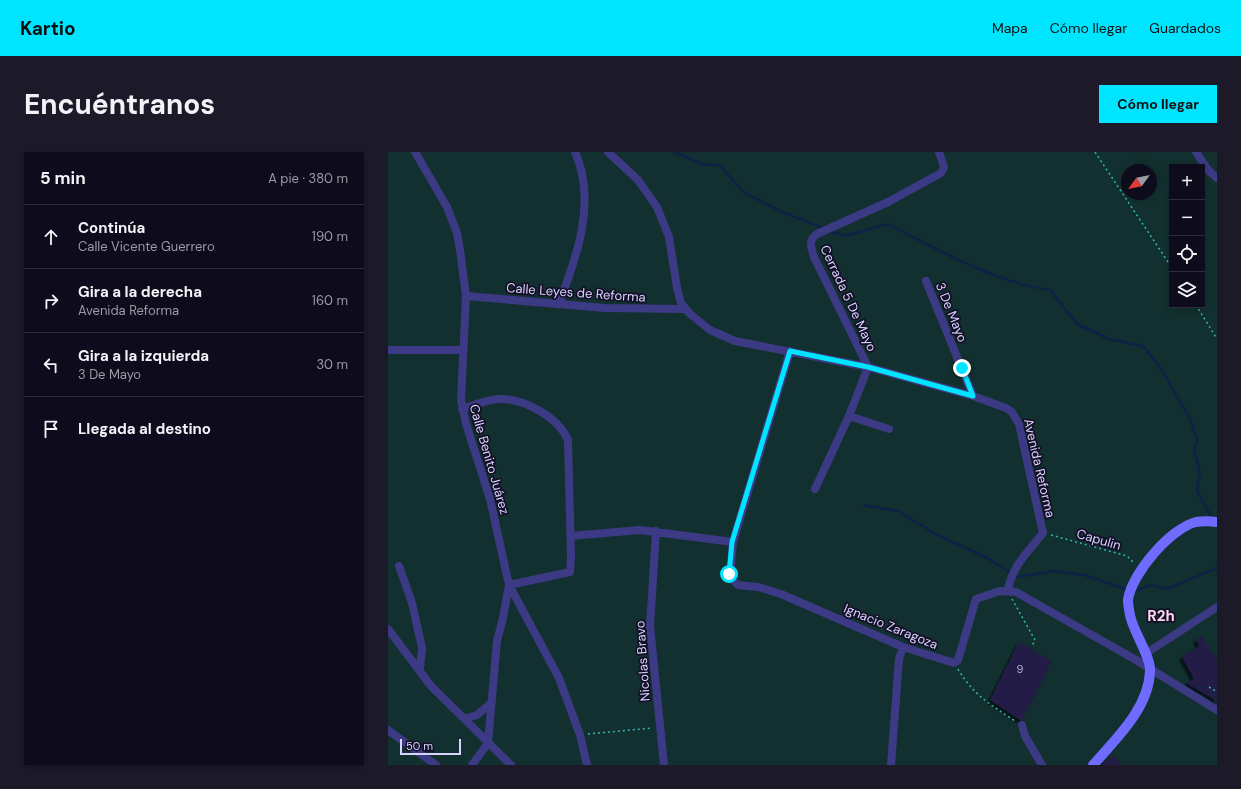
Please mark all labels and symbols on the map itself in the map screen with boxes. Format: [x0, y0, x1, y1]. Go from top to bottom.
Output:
north arrow [1121, 164, 1157, 200]
street label: Cerrada 5 De Mayo [816, 242, 881, 354]
street label: Calle Leyes de Reforma [506, 279, 646, 306]
street label: 3 De Mayo [932, 280, 971, 345]
route end [953, 359, 971, 377]
street label: Calle Benito Juárez [466, 402, 513, 516]
street label: Avenida Reforma [1020, 417, 1059, 519]
street label: Capulin [1075, 525, 1123, 554]
route start [720, 565, 738, 583]
street label: Ignacio Zaragoza [841, 600, 940, 653]
district label: R2h [1147, 606, 1175, 626]
street label: Nicolas Bravo [631, 620, 654, 702]
house number: 9 [1017, 662, 1024, 676]
scale bar [400, 737, 461, 756]

